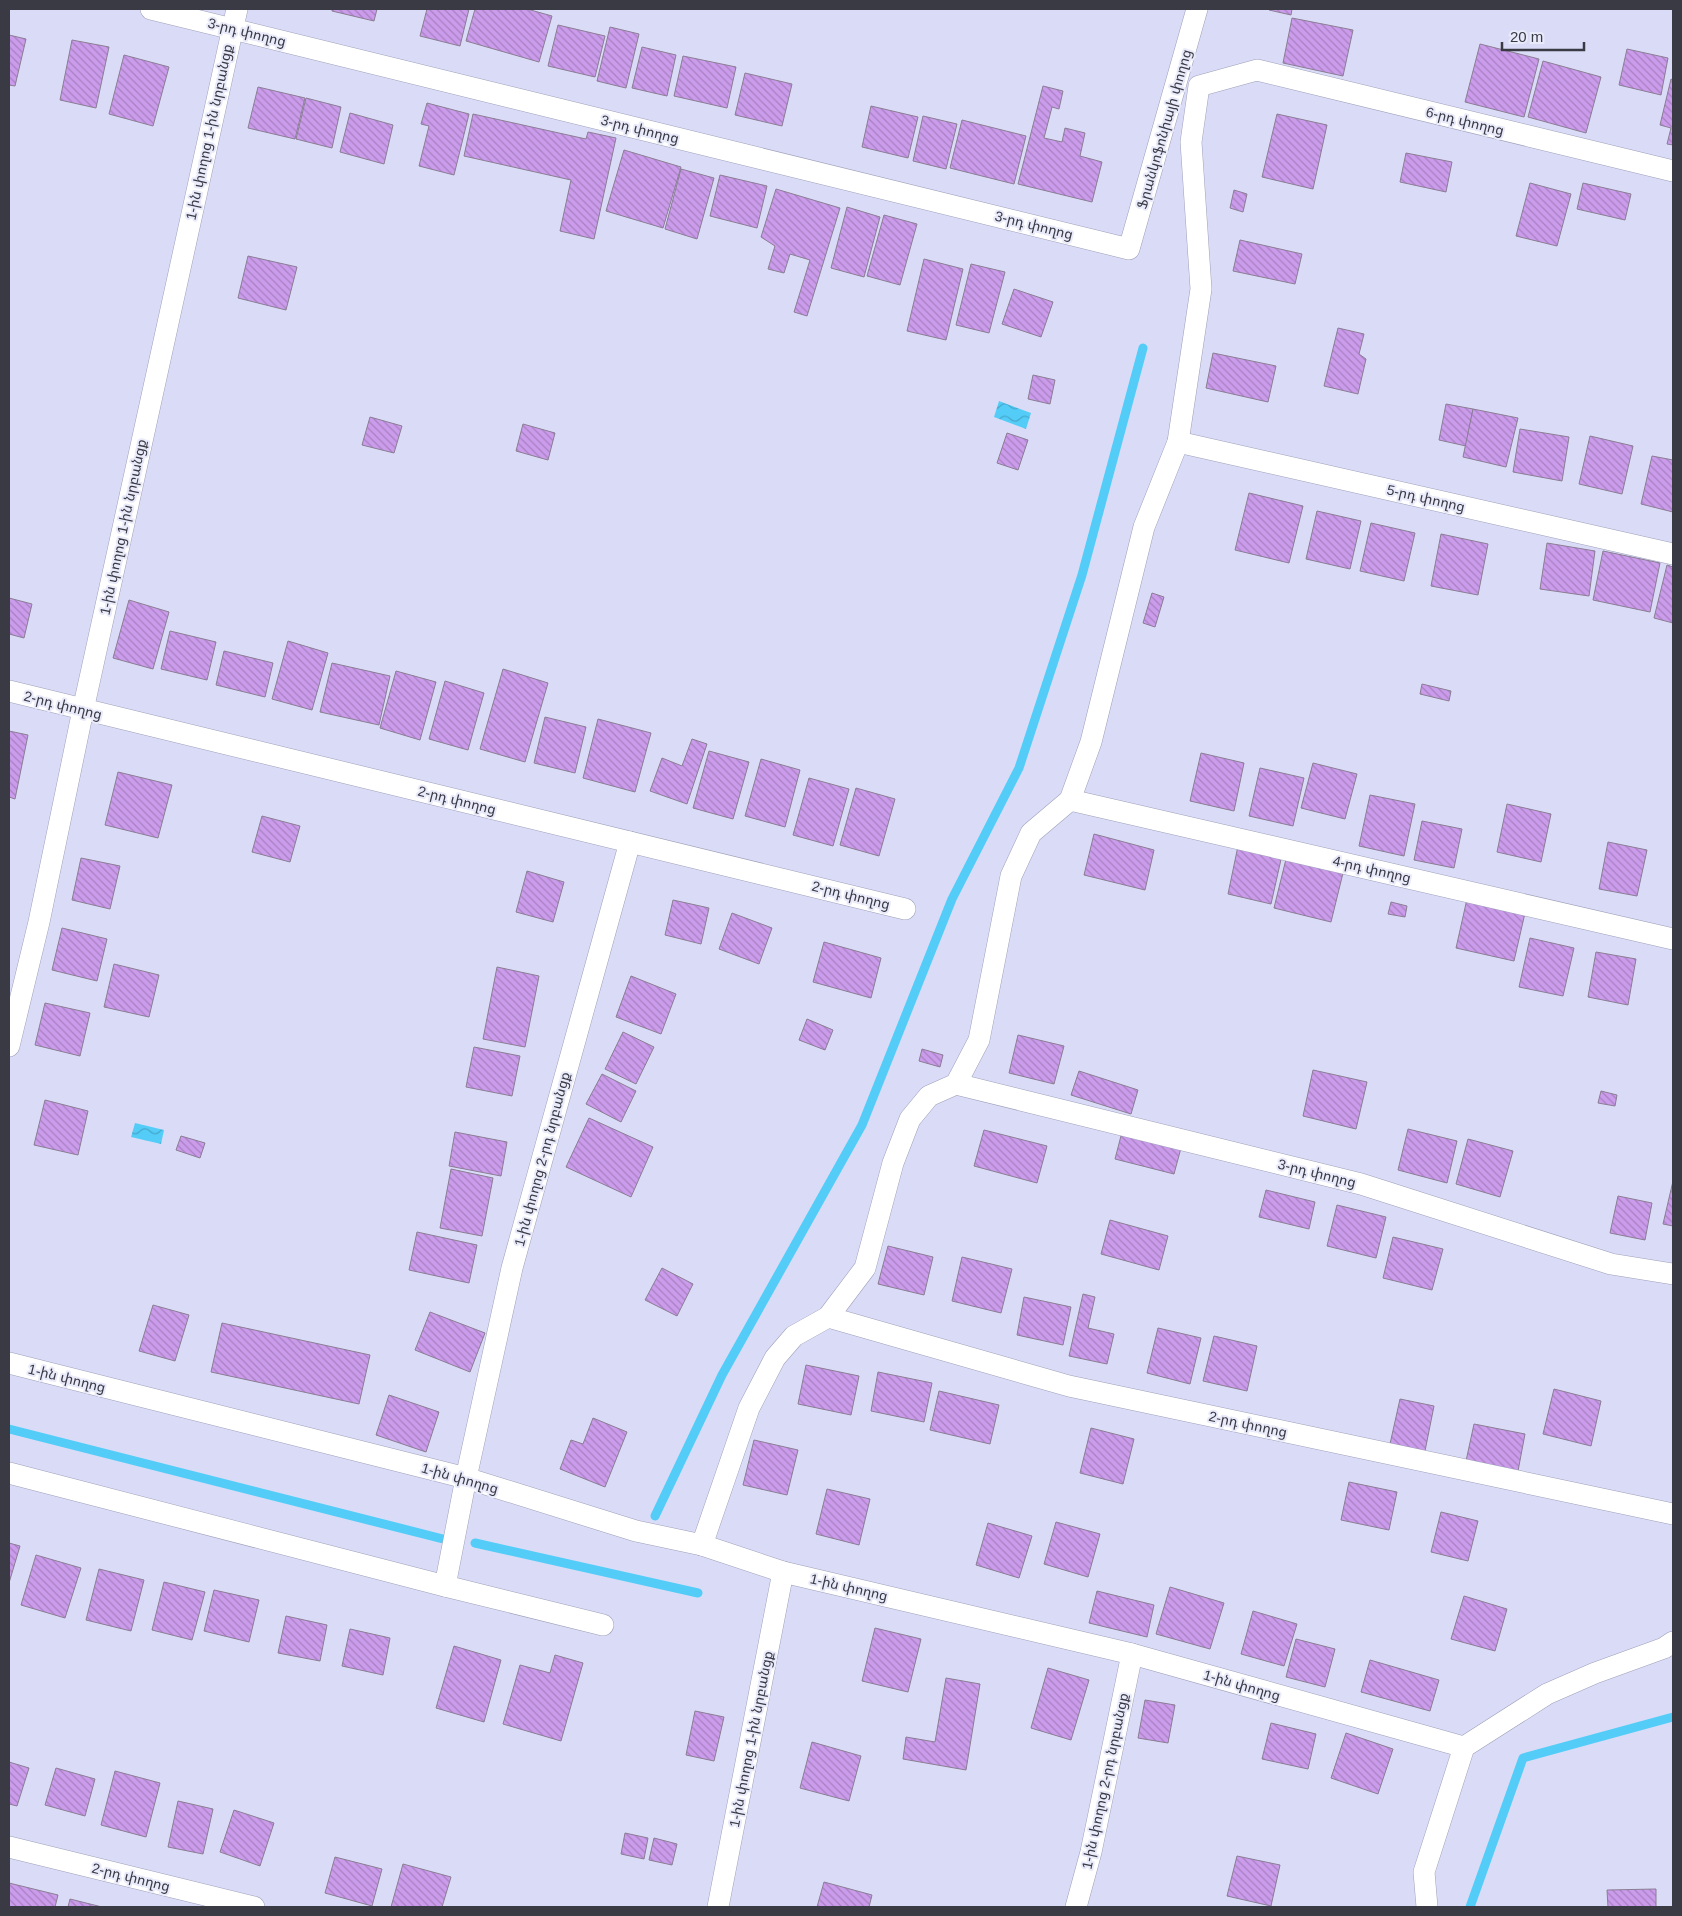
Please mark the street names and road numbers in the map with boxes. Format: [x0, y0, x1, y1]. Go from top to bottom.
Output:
street label: 3-րդ փողոց [206, 15, 288, 49]
street label: 1-ին փողոց 1-ին նրբանցք [183, 43, 235, 221]
street label: Ֆրանկոֆոնիայի փողոց [1134, 47, 1194, 211]
street label: 6-րդ փողոց [1424, 104, 1506, 138]
street label: 3-րդ փողոց [599, 112, 681, 146]
street label: 3-րդ փողոց [993, 208, 1075, 242]
street label: 1-ին փողոց 1-ին նրբանցք [97, 438, 149, 616]
street label: 5-րդ փողոց [1385, 481, 1467, 515]
street label: 2-րդ փողոց [22, 688, 104, 722]
street label: 2-րդ փողոց [416, 783, 498, 817]
street label: 4-րդ փողոց [1331, 852, 1413, 886]
street label: 2-րդ փողոց [810, 878, 892, 912]
street label: 1-ին փողոց 2-րդ նրբանցք [511, 1070, 573, 1248]
street label: 3-րդ փողոց [1276, 1156, 1358, 1190]
street label: 1-ին փողոց [27, 1361, 107, 1395]
street label: 2-րդ փողոց [1207, 1408, 1289, 1440]
street label: 1-ին փողոց [420, 1459, 500, 1497]
street label: 1-ին փողոց [809, 1570, 889, 1604]
street label: 1-ին փողոց 1-ին նրբանցք [726, 1649, 776, 1829]
street label: 1-ին փողոց [1202, 1666, 1282, 1704]
street label: 1-ին փողոց 2-րդ նրբանցք [1078, 1691, 1132, 1871]
street label: 2-րդ փողոց [90, 1860, 172, 1894]

